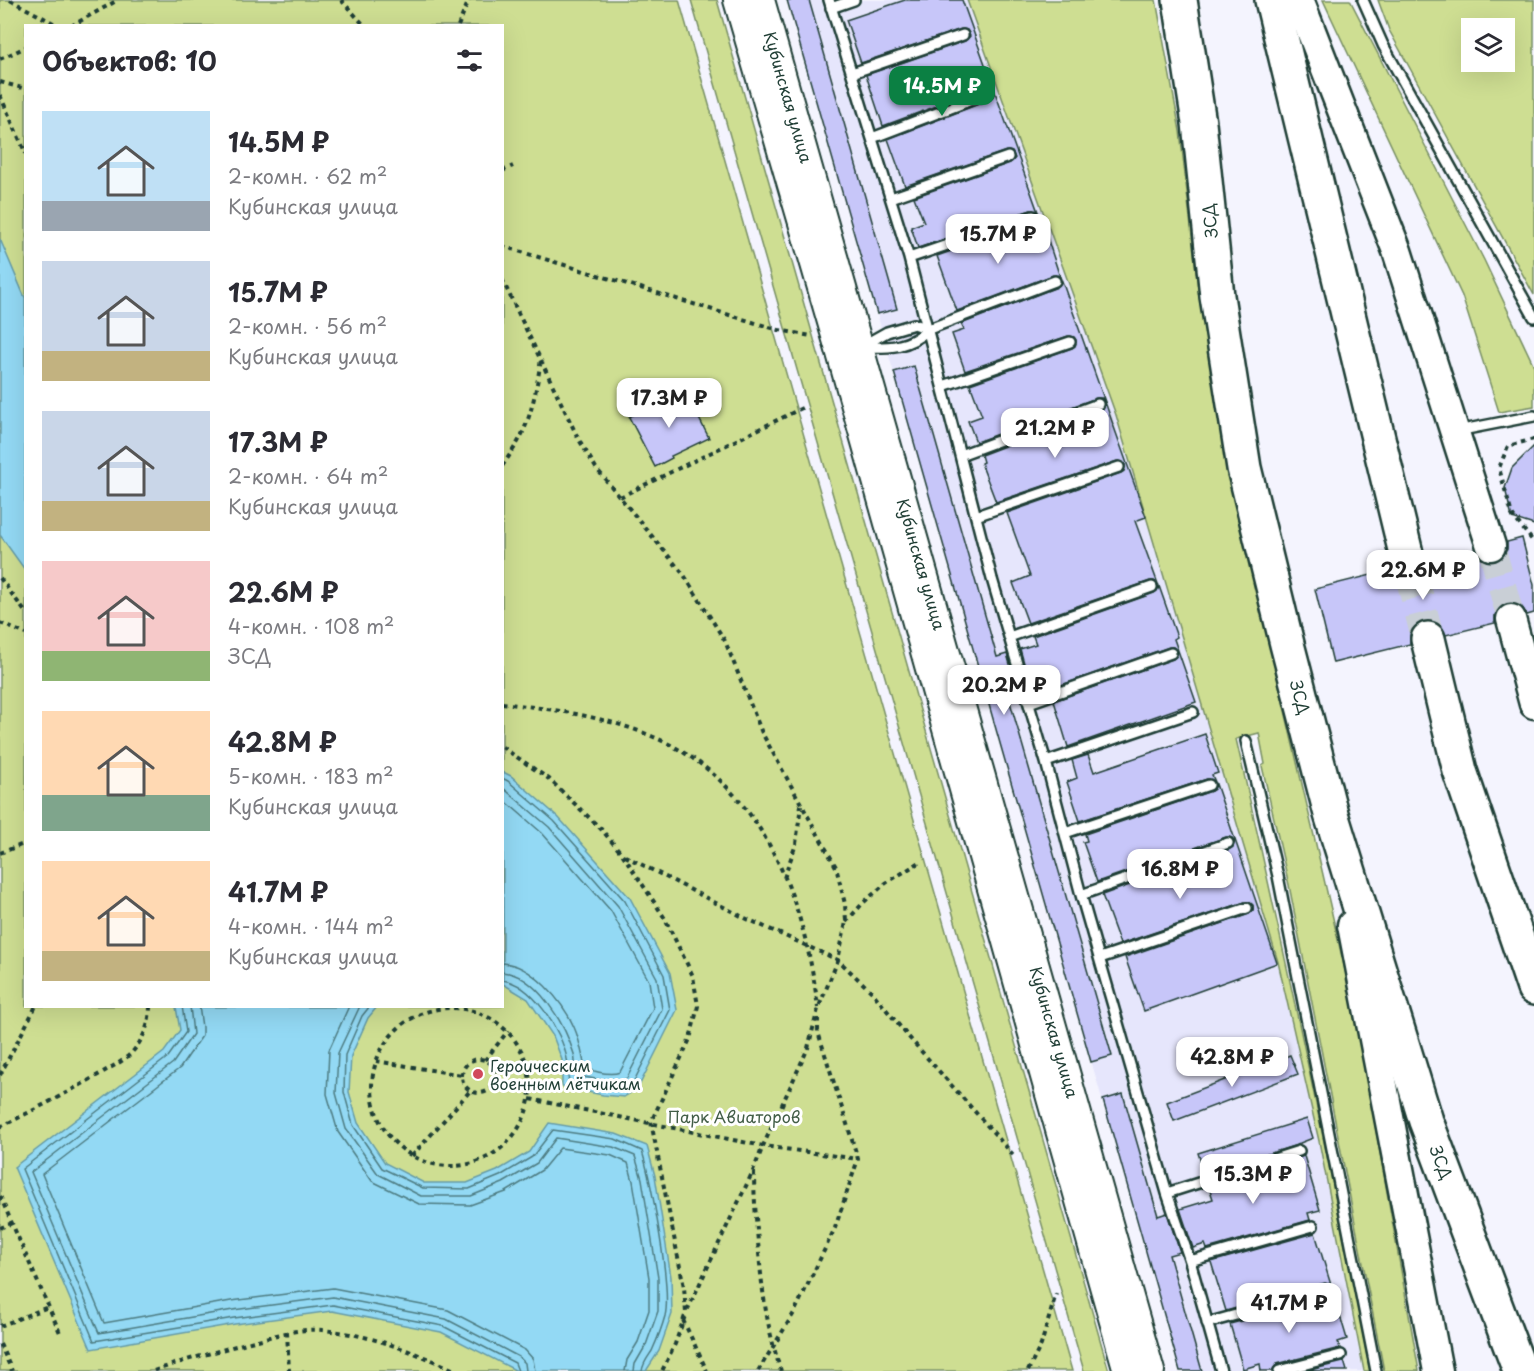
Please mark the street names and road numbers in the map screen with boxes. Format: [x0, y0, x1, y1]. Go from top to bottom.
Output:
street label: Кубинская улица [759, 28, 819, 166]
street label: ЗСД [1195, 202, 1223, 240]
street label: Кубинская улица [892, 495, 952, 633]
street label: ЗСД [1285, 677, 1317, 717]
street label: Кубинская улица [1025, 963, 1085, 1101]
street label: ЗСД [1425, 1142, 1460, 1183]

